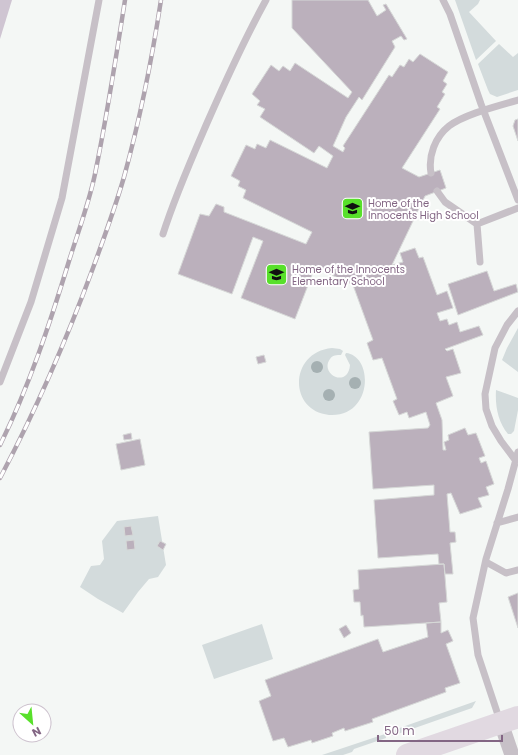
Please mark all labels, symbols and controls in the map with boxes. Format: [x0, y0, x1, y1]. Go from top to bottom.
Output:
school or university icon: Home of the Innocents High School [339, 196, 365, 222]
place label: Home of the Innocents High School [368, 196, 479, 223]
school or university icon: Home of the Innocents Elementary School [263, 262, 289, 288]
place label: Home of the Innocents Elementary School [292, 262, 405, 289]
north arrow [12, 703, 52, 743]
scale bar [378, 717, 502, 743]
text: 50 m [384, 722, 415, 739]
text: N [29, 723, 44, 741]

